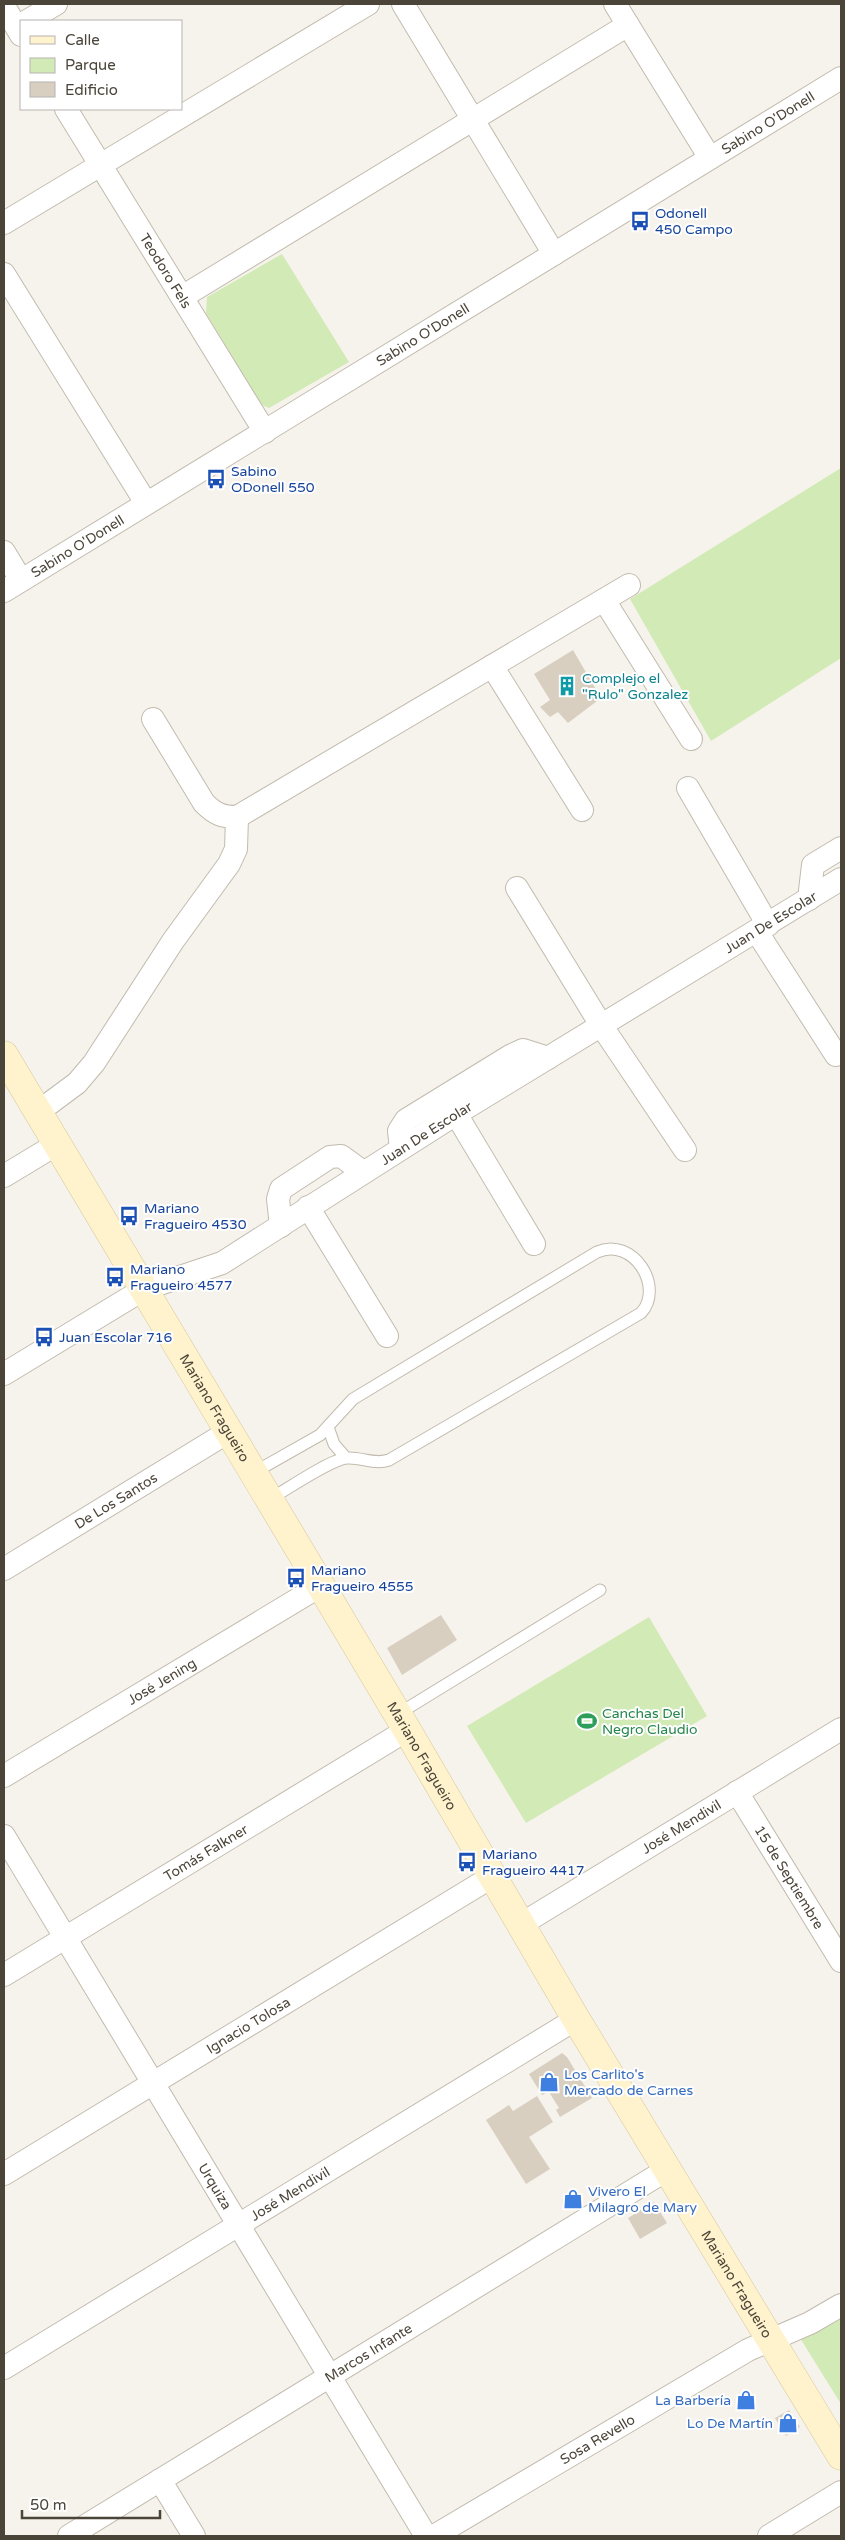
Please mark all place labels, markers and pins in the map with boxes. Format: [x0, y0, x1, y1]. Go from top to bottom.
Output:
place label: Odonell 450 Campo [655, 205, 733, 238]
bus stop icon: Odonell 450 Campo [629, 210, 651, 232]
place label: Sabino ODonell 550 [231, 463, 315, 496]
bus stop icon: Sabino ODonell 550 [205, 468, 227, 490]
place label: Complejo el "Rulo" Gonzalez [582, 670, 688, 703]
building icon: Complejo el "Rulo" Gonzalez [556, 675, 578, 697]
place label: Mariano Fragueiro 4530 [144, 1200, 247, 1233]
bus stop icon: Mariano Fragueiro 4530 [118, 1205, 140, 1227]
place label: Mariano Fragueiro 4577 [130, 1261, 233, 1294]
bus stop icon: Mariano Fragueiro 4577 [104, 1266, 126, 1288]
bus stop icon: Juan Escolar 716 [33, 1326, 55, 1348]
place label: Juan Escolar 716 [59, 1329, 173, 1346]
place label: Mariano Fragueiro 4555 [311, 1562, 414, 1595]
bus stop icon: Mariano Fragueiro 4555 [285, 1567, 307, 1589]
place label: Canchas Del Negro Claudio [602, 1705, 698, 1738]
sports icon: Canchas Del Negro Claudio [576, 1710, 598, 1732]
place label: Mariano Fragueiro 4417 [482, 1846, 585, 1879]
bus stop icon: Mariano Fragueiro 4417 [456, 1851, 478, 1873]
place label: Los Carlito's Mercado de Carnes [564, 2066, 694, 2099]
shop icon: Los Carlito's Mercado de Carnes [538, 2071, 560, 2093]
place label: Vivero El Milagro de Mary [588, 2183, 698, 2216]
shop icon: Vivero El Milagro de Mary [562, 2188, 584, 2210]
shop icon: La Barbería [735, 2389, 757, 2411]
place label: La Barbería [655, 2392, 731, 2409]
shop icon: Lo De Martín [777, 2412, 799, 2434]
place label: Lo De Martín [687, 2415, 773, 2432]

